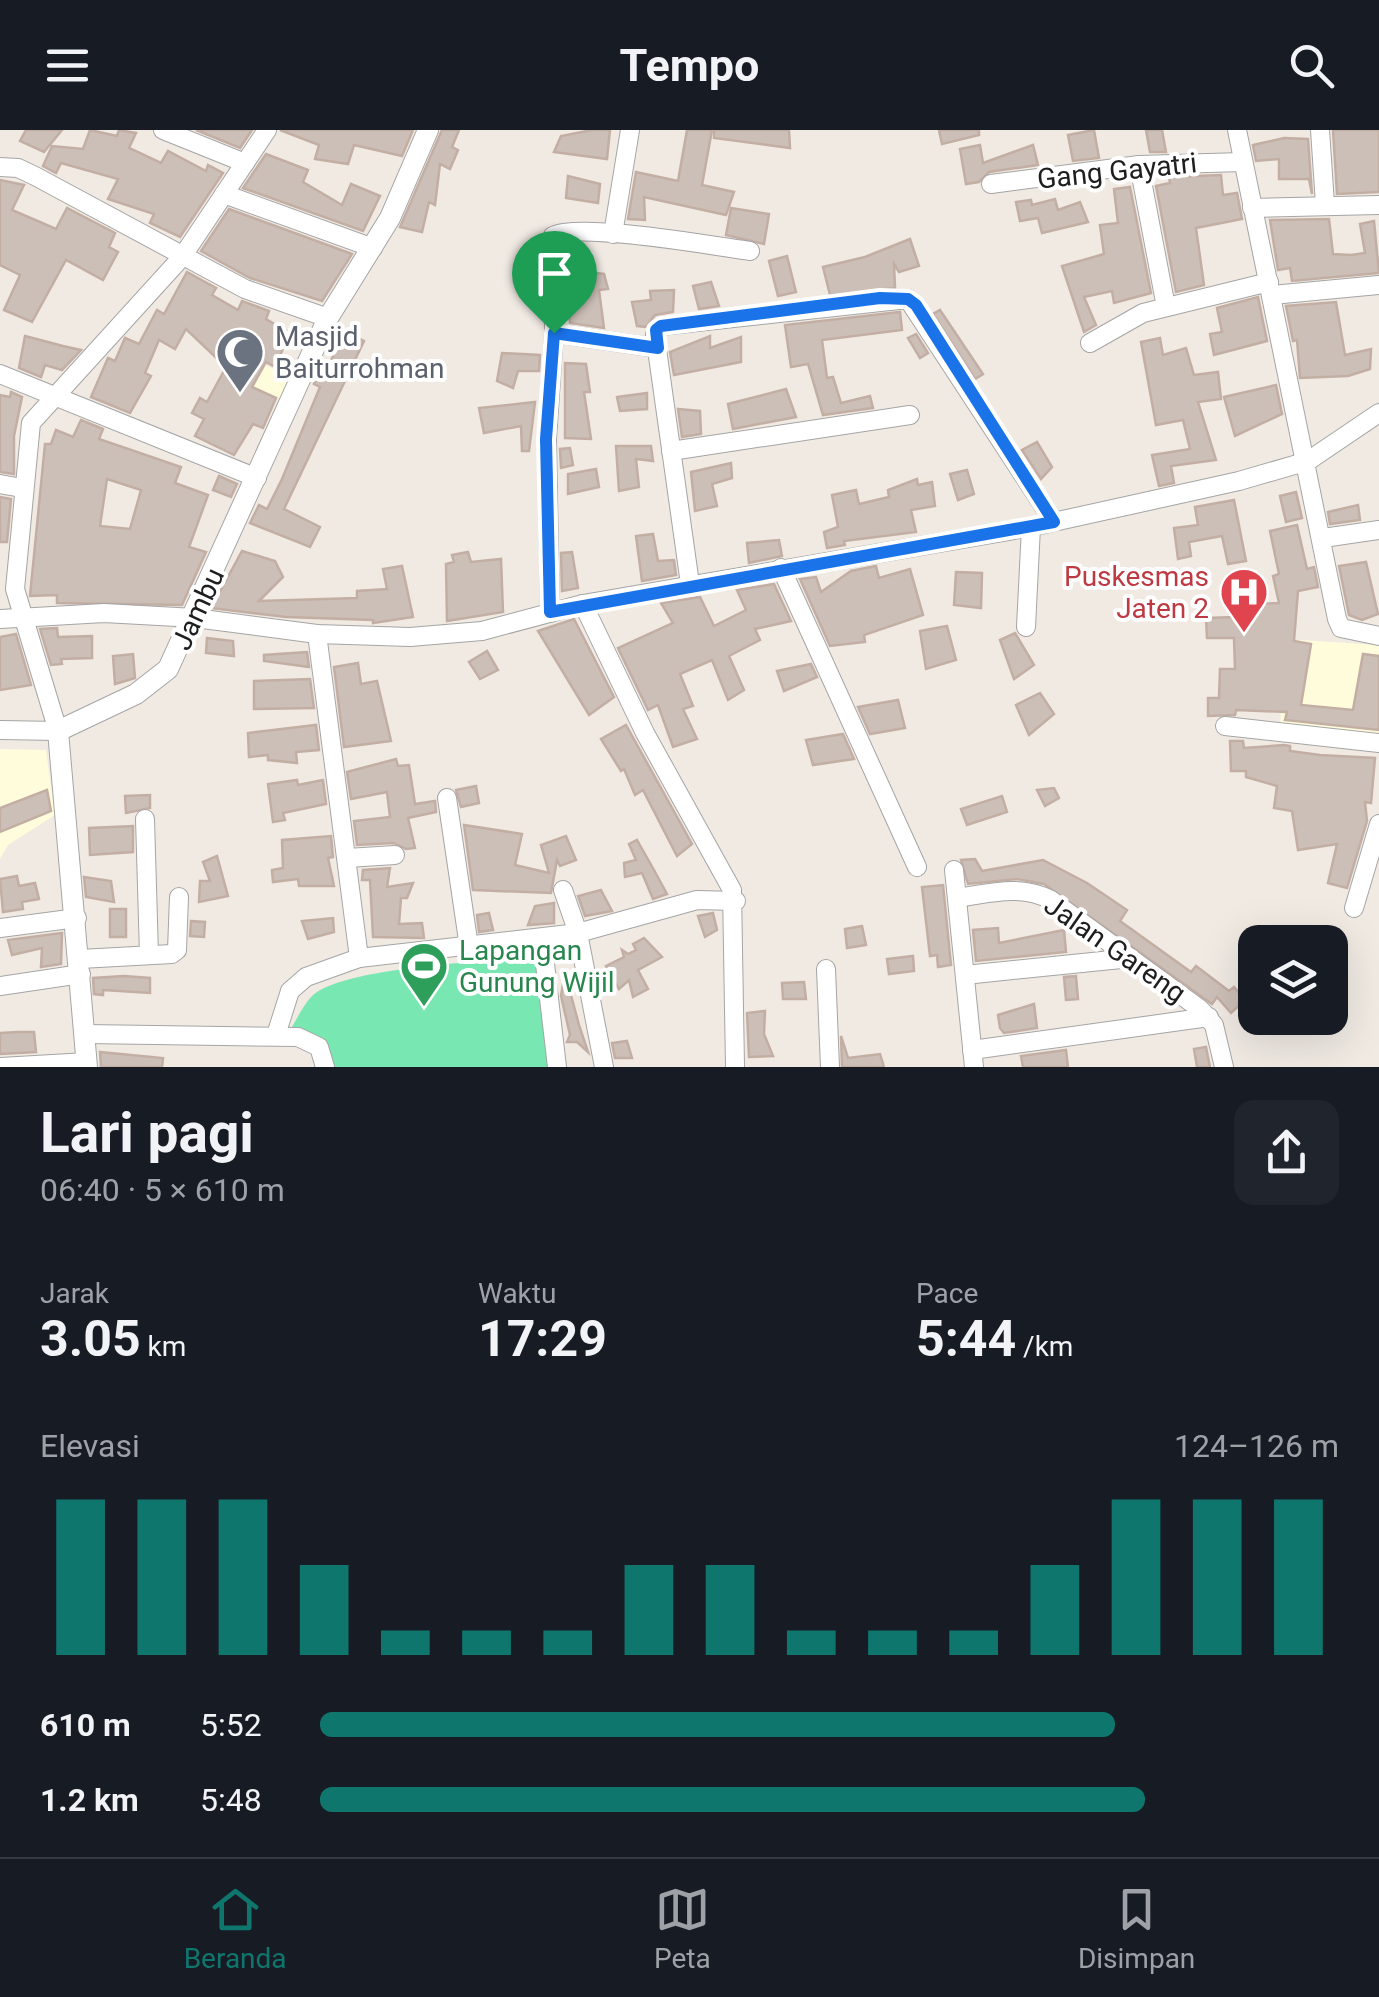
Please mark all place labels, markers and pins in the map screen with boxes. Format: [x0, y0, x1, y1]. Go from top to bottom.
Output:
pin [512, 231, 597, 334]
place label: Masjid Baiturrohman [275, 320, 444, 385]
mosque icon: Masjid Baiturrohman [214, 326, 266, 394]
place label: Puskesmas Jaten 2 [1064, 560, 1209, 625]
hospital icon: Puskesmas Jaten 2 [1218, 566, 1270, 634]
place label: Lapangan Gunung Wijil [459, 934, 615, 999]
sports icon: Lapangan Gunung Wijil [398, 940, 450, 1008]

